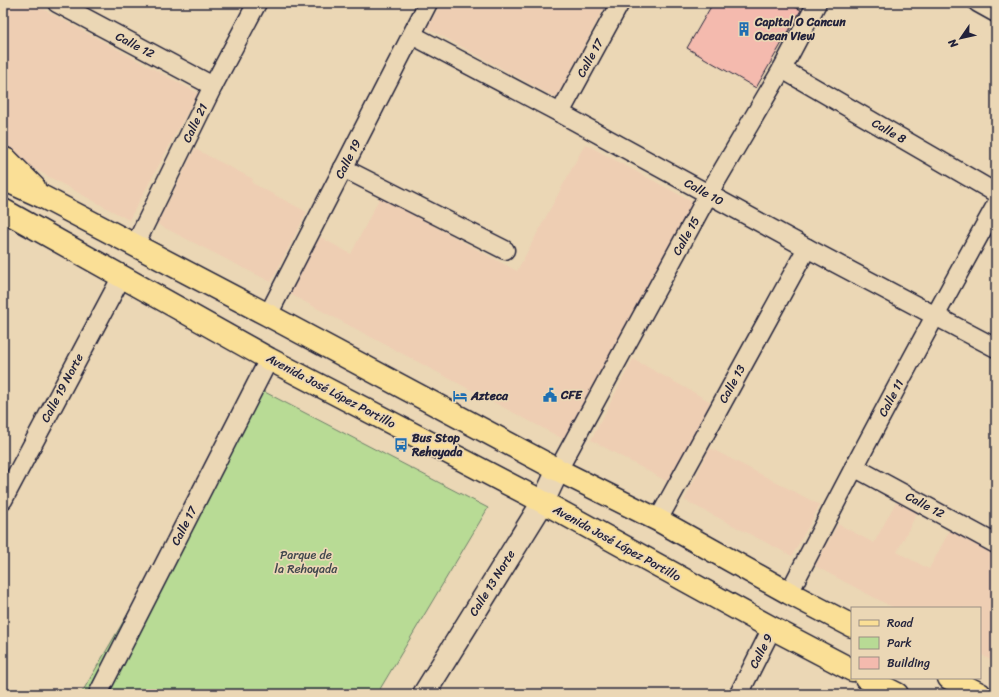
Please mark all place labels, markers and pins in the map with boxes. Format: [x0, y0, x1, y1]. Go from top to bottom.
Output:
place label: Capital O Cancun Ocean View [754, 11, 846, 47]
building icon: Capital O Cancun Ocean View [736, 21, 752, 37]
place label: CFE [560, 384, 583, 406]
place label: Azteca [470, 385, 509, 407]
public building icon: CFE [542, 387, 558, 403]
hotel icon: Azteca [452, 388, 468, 404]
place label: Bus Stop Rehoyada [411, 427, 462, 463]
bus stop icon: Bus Stop Rehoyada [393, 437, 409, 453]

